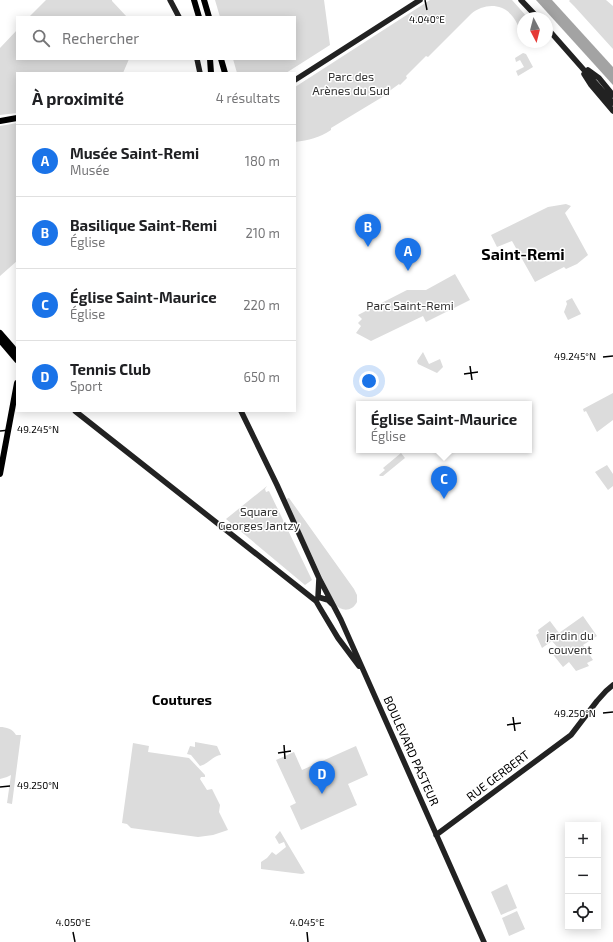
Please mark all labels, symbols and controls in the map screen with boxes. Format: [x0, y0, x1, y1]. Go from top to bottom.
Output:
north arrow [517, 12, 553, 48]
text: 4.040°E [409, 13, 445, 25]
search box [16, 16, 296, 60]
icon: search [30, 27, 52, 49]
text: Rechercher [62, 29, 139, 47]
park label: Parc des Arènes du Sud [312, 69, 390, 97]
text: À proximité [32, 88, 124, 108]
text: 4 résultats [216, 90, 280, 106]
text: Musée Saint-Remi [70, 144, 199, 162]
text: A [41, 153, 49, 169]
text: 180 m [245, 153, 280, 169]
text: Musée [70, 162, 109, 178]
pin: B [355, 214, 381, 247]
text: Basilique Saint-Remi [70, 216, 217, 234]
text: B [41, 225, 49, 241]
text: 210 m [245, 225, 280, 241]
text: Église [70, 234, 105, 250]
pin: A [395, 238, 421, 271]
district label: Saint-Remi [481, 244, 565, 263]
text: Église Saint-Maurice [70, 288, 217, 306]
text: C [41, 297, 49, 313]
text: 220 m [243, 297, 280, 313]
park label: Parc Saint-Remi [366, 298, 454, 312]
text: Église [70, 306, 105, 322]
text: 49.245°N [554, 350, 596, 362]
text: Tennis Club [70, 360, 151, 378]
text: D [41, 369, 49, 385]
text: 650 m [243, 369, 280, 385]
your location [359, 371, 379, 391]
text: Sport [70, 378, 102, 394]
popup [356, 401, 532, 453]
text: Église Saint-Maurice [371, 410, 517, 428]
text: 49.245°N [17, 423, 59, 435]
text: Église [371, 428, 406, 444]
pin: C [431, 466, 457, 499]
park label: Square Georges Jantzy [218, 504, 301, 532]
park label: jardin du couvent [546, 628, 594, 656]
district label: Coutures [152, 691, 212, 708]
street label: BOULEVARD PASTEUR [381, 694, 442, 808]
text: 49.250°N [554, 707, 596, 719]
street label: RUE GERBERT [463, 747, 532, 803]
pin: D [309, 761, 335, 794]
text: 49.250°N [17, 779, 59, 791]
map controls [565, 822, 601, 930]
button: + [565, 822, 601, 858]
button: − [565, 858, 601, 894]
button: locate [565, 894, 601, 930]
text: 4.050°E [55, 916, 91, 928]
text: 4.045°E [289, 916, 325, 928]

